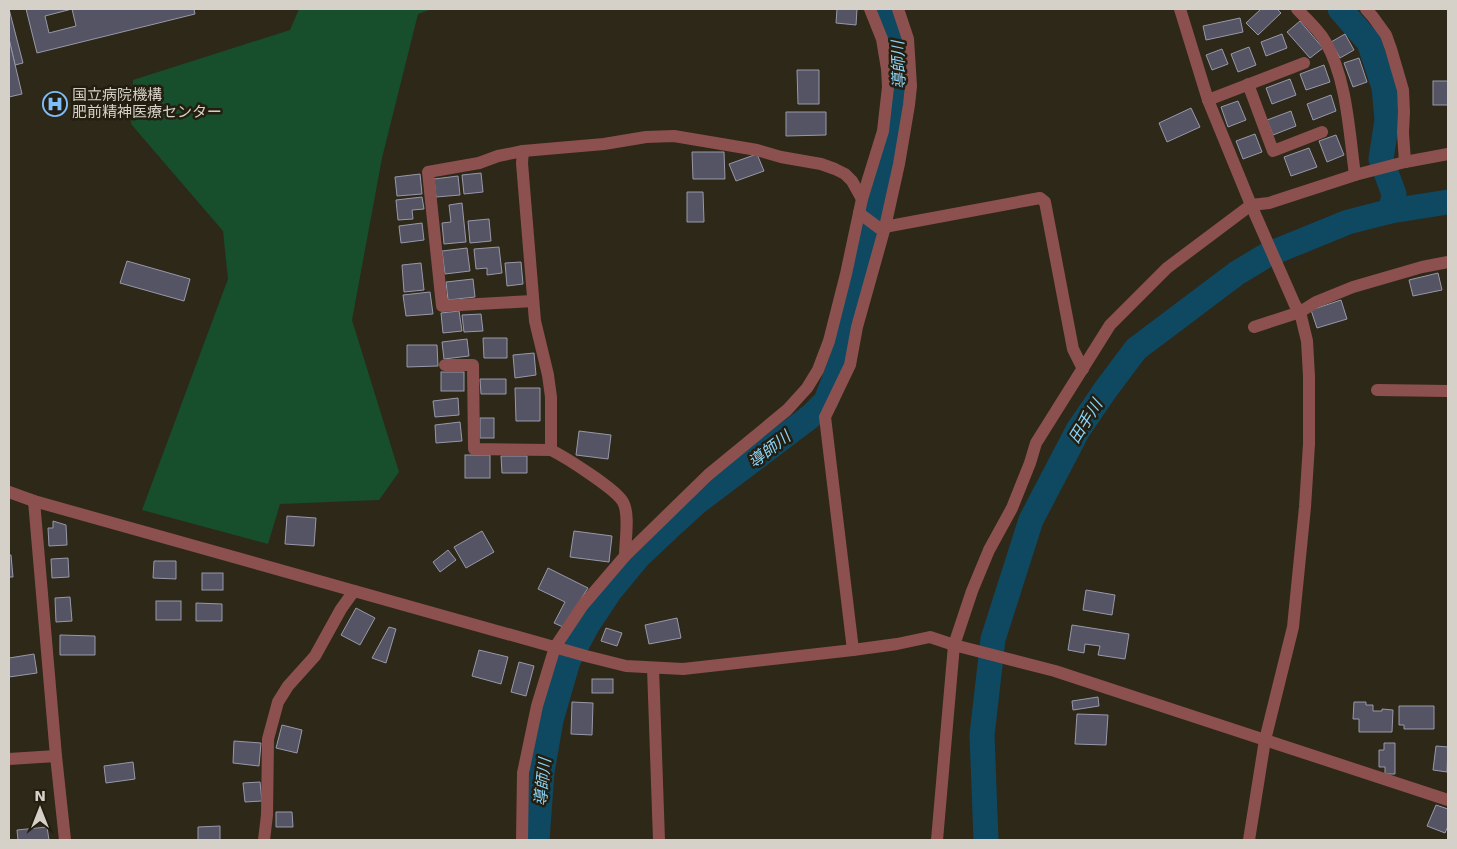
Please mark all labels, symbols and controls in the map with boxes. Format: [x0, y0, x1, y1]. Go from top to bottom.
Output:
water label: 導師川 [888, 39, 909, 89]
place label: 国立病院機構 肥前精神医療センター [72, 86, 222, 121]
hospital icon: 国立病院機構 肥前精神医療センター [42, 91, 68, 117]
water label: 田手川 [1065, 394, 1107, 447]
water label: 導師川 [745, 426, 796, 472]
water label: 導師川 [531, 755, 555, 807]
north arrow [15, 784, 65, 834]
text: N [34, 788, 46, 804]

